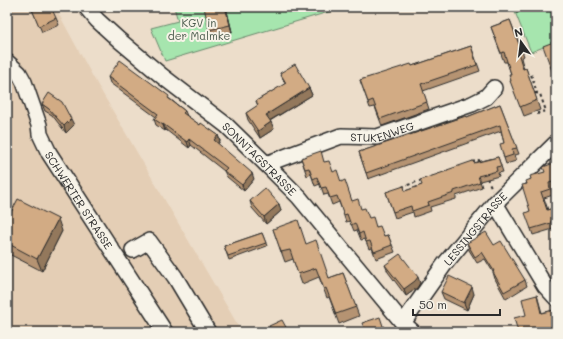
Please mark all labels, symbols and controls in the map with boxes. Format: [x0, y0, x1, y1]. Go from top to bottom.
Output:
park label: KGV in der Malmke [168, 15, 231, 43]
north arrow [501, 22, 541, 62]
text: N [513, 24, 524, 40]
street label: STUKENWEG [350, 117, 416, 145]
street label: SONNTAGSTRASSE [219, 118, 300, 198]
street label: SCHWERTER STRASSE [42, 148, 117, 252]
street label: LESSINGSTRASSE [440, 188, 510, 268]
scale bar [413, 291, 500, 317]
text: 50 m [419, 296, 447, 312]

